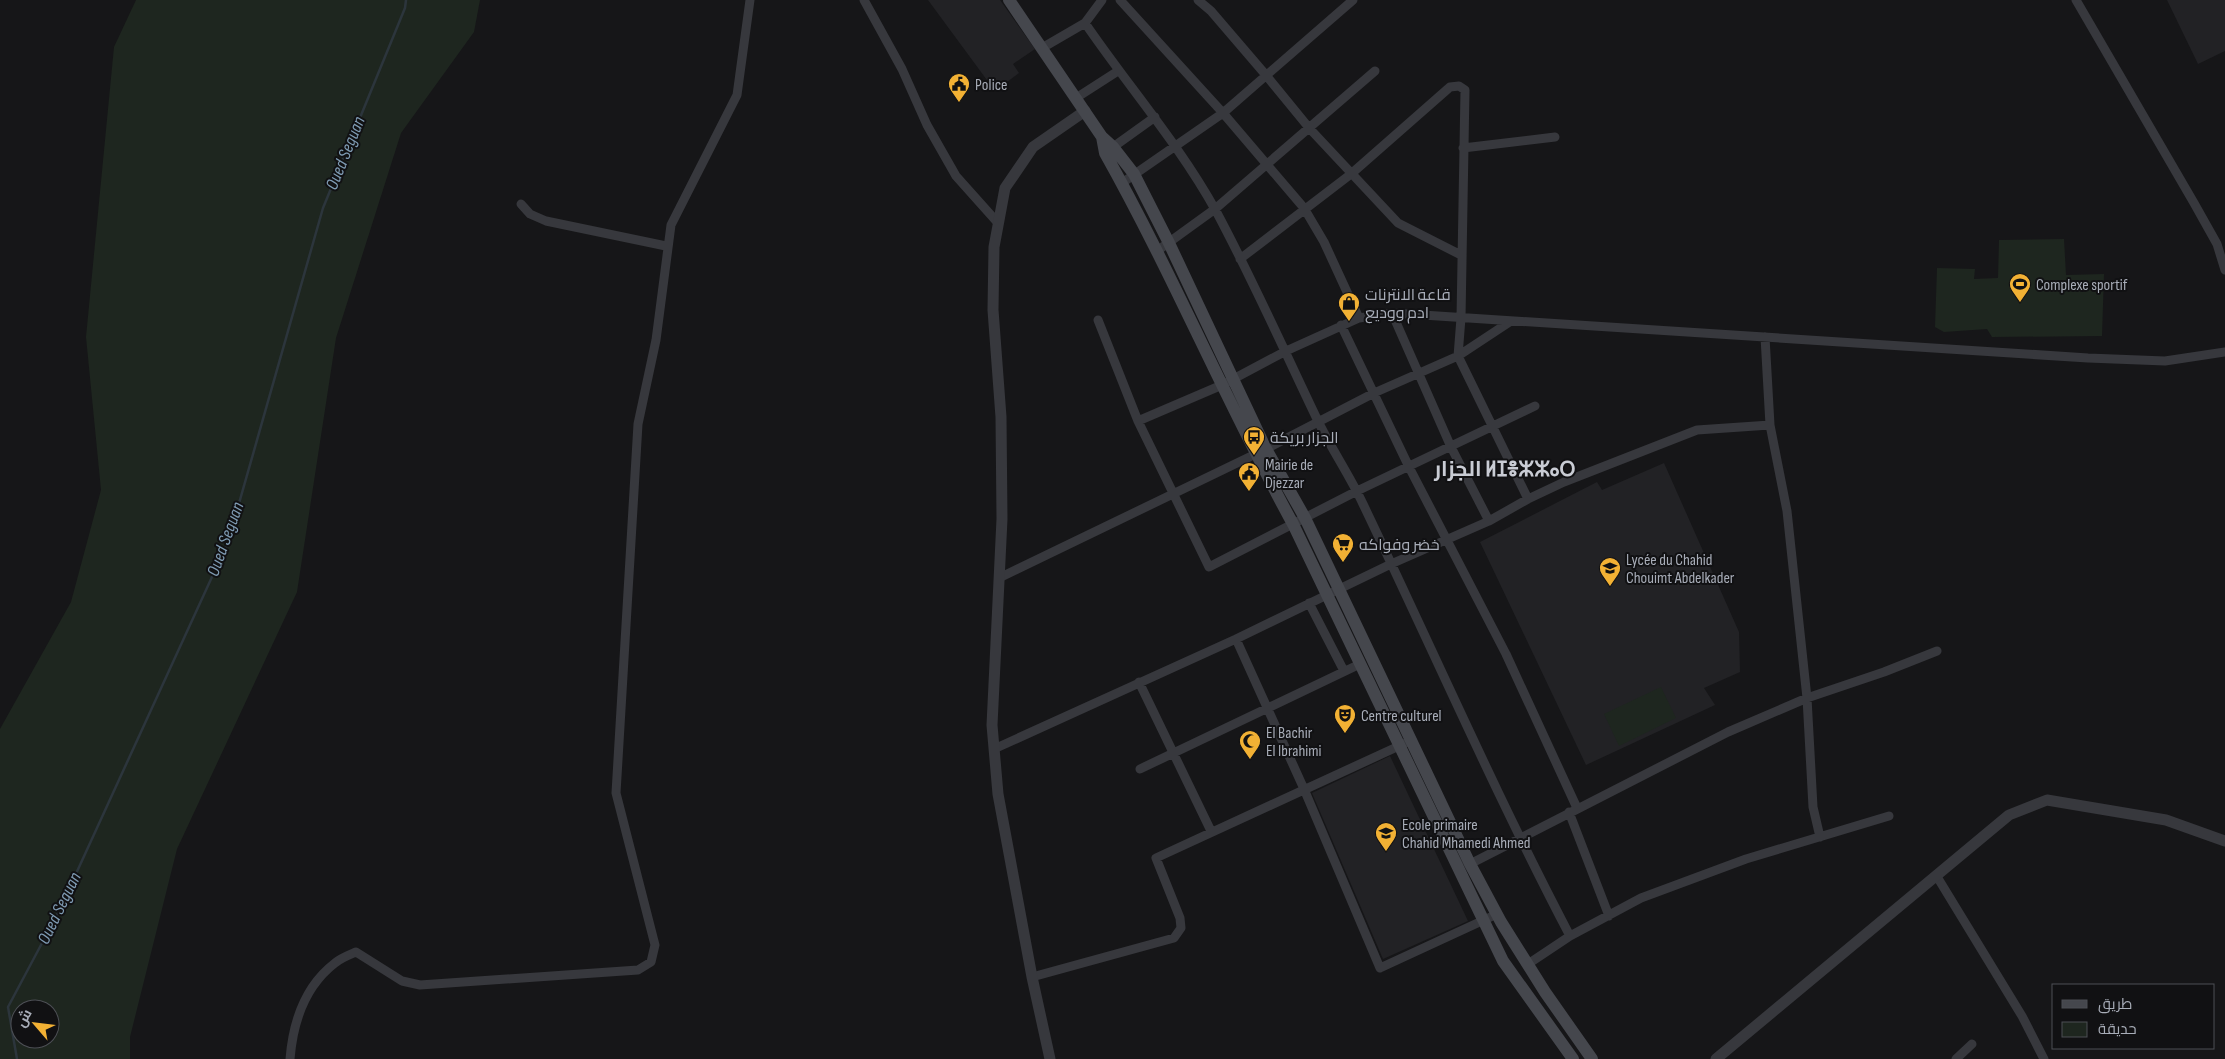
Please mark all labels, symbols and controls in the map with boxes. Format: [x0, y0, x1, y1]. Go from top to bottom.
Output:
public building icon: Police [947, 72, 971, 103]
place label: Police [975, 76, 1007, 95]
water label: Oued Seguan [321, 113, 370, 193]
sports icon: Complexe sportif [2008, 272, 2032, 303]
place label: Complexe sportif [2036, 276, 2128, 295]
place label: قاعة الانترنات ادم ووديع [1365, 286, 1451, 324]
shop icon: قاعة الانترنات ادم ووديع [1337, 291, 1361, 322]
bus stop icon: الجزار بريكة [1242, 425, 1266, 456]
place label: الجزار بريكة [1270, 429, 1339, 448]
place label: Mairie de Djezzar [1265, 456, 1313, 493]
district label: الجزار ⵍⵊⴻⵣⵣⴰⵔ [1433, 457, 1576, 482]
public building icon: Mairie de Djezzar [1237, 461, 1261, 492]
water label: Oued Seguan [202, 499, 249, 579]
supermarket icon: خضر وفواكه [1331, 532, 1355, 563]
place label: خضر وفواكه [1359, 536, 1440, 555]
place label: Lycée du Chahid Chouimt Abdelkader [1626, 551, 1735, 588]
school or university icon: Lycée du Chahid Chouimt Abdelkader [1598, 556, 1622, 587]
theatre icon: Centre culturel [1333, 703, 1357, 734]
place label: Centre culturel [1361, 707, 1442, 726]
place label: El Bachir El Ibrahimi [1266, 724, 1322, 761]
mosque icon: El Bachir El Ibrahimi [1238, 729, 1262, 760]
place label: Ecole primaire Chahid Mhamedi Ahmed [1402, 816, 1531, 853]
school or university icon: Ecole primaire Chahid Mhamedi Ahmed [1374, 821, 1398, 852]
water label: Oued Seguan [33, 868, 86, 948]
legend [2052, 984, 2215, 1049]
text: طريق [2098, 995, 2132, 1014]
north arrow [10, 999, 60, 1049]
text: ش [12, 1006, 36, 1030]
text: حديقة [2098, 1020, 2137, 1039]

